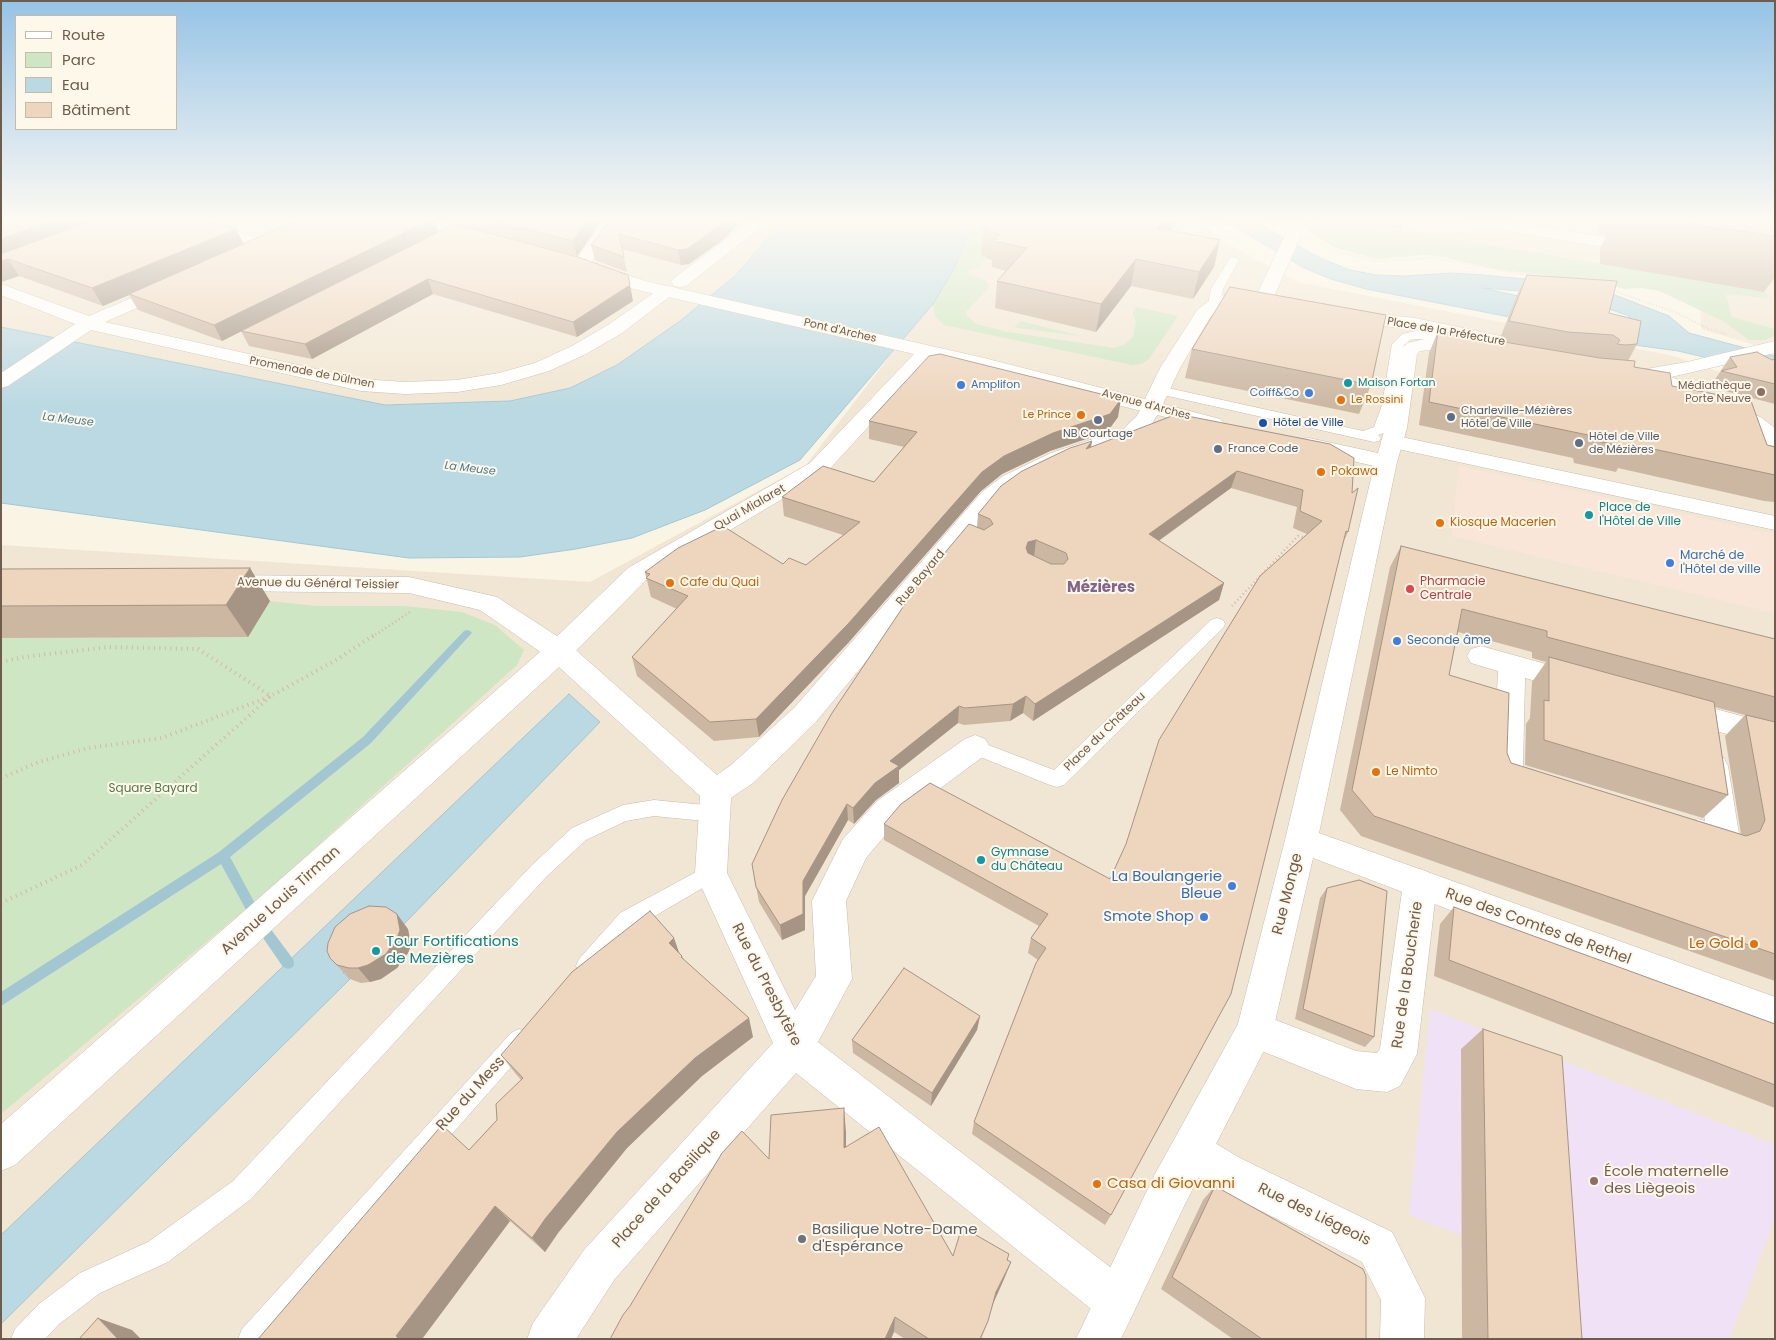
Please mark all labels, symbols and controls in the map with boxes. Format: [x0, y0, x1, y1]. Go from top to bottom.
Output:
legend [15, 15, 178, 130]
text: Route [62, 24, 105, 45]
text: Parc [62, 49, 96, 70]
text: Eau [62, 74, 89, 95]
text: Bâtiment [62, 99, 130, 120]
street label: Place de la Préfecture [1386, 315, 1506, 349]
street label: Pont d'Arches [802, 316, 878, 346]
street label: Promenade de Dülmen [248, 354, 376, 392]
place label: Maison Fortan [1358, 376, 1436, 390]
marker: Maison Fortan [1342, 377, 1354, 389]
place label: Amplifon [971, 378, 1020, 392]
marker: Amplifon [955, 379, 967, 391]
place label: Médiathèque Porte Neuve [1678, 379, 1751, 405]
place label: Coiff&Co [1250, 386, 1299, 400]
marker: Médiathèque Porte Neuve [1755, 386, 1767, 398]
street label: Avenue d'Arches [1100, 387, 1192, 423]
marker: Coiff&Co [1303, 387, 1315, 399]
place label: Le Rossini [1351, 393, 1403, 407]
marker: Le Rossini [1335, 394, 1347, 406]
place label: Charleville-Mézières Hôtel de Ville [1461, 404, 1572, 430]
place label: Le Prince [1023, 408, 1071, 422]
marker: Le Prince [1075, 409, 1087, 421]
water label: La Meuse [42, 410, 94, 430]
marker: Charleville-Mézières Hôtel de Ville [1445, 411, 1457, 423]
marker: NB Courtage [1092, 414, 1104, 426]
place label: Hôtel de Ville [1273, 416, 1344, 430]
marker: Hôtel de Ville [1257, 417, 1269, 429]
place label: NB Courtage [1063, 427, 1133, 441]
place label: Hôtel de Ville de Mézières [1589, 430, 1660, 456]
marker: Hôtel de Ville de Mézières [1573, 437, 1585, 449]
place label: France Code [1228, 442, 1298, 456]
marker: France Code [1212, 443, 1224, 455]
water label: La Meuse [444, 459, 496, 479]
place label: Pokawa [1331, 465, 1378, 479]
marker: Pokawa [1315, 466, 1327, 478]
street label: Quai Mialaret [712, 482, 788, 534]
place label: Place de l'Hôtel de Ville [1599, 501, 1681, 529]
marker: Place de l'Hôtel de Ville [1583, 509, 1595, 521]
place label: Kiosque Macerien [1450, 516, 1556, 530]
marker: Kiosque Macerien [1434, 517, 1446, 529]
street label: Rue Bayard [893, 547, 949, 609]
place label: Marché de l'Hôtel de ville [1680, 549, 1761, 577]
marker: Marché de l'Hôtel de ville [1664, 557, 1676, 569]
street label: Avenue du Général Teissier [237, 575, 399, 593]
place label: Pharmacie Centrale [1420, 575, 1485, 603]
place label: Cafe du Quai [680, 576, 759, 590]
marker: Cafe du Quai [664, 577, 676, 589]
district label: Mézières [1067, 579, 1135, 597]
marker: Pharmacie Centrale [1404, 583, 1416, 595]
place label: Seconde âme [1407, 634, 1491, 648]
marker: Seconde âme [1391, 635, 1403, 647]
street label: Place du Château [1061, 689, 1149, 775]
place label: Le Nimto [1386, 765, 1438, 779]
marker: Le Nimto [1370, 766, 1382, 778]
park label: Square Bayard [109, 782, 197, 796]
street label: Avenue Louis Tirman [218, 843, 344, 959]
place label: Gymnase du Château [991, 846, 1063, 874]
street label: Rue Monge [1269, 851, 1307, 937]
marker: Gymnase du Château [975, 854, 987, 866]
place label: La Boulangerie Bleue [1112, 868, 1222, 903]
marker: La Boulangerie Bleue [1226, 880, 1238, 892]
street label: Rue des Comtes de Rethel [1443, 885, 1633, 969]
street label: Rue de la Boucherie [1389, 900, 1427, 1050]
place label: Smote Shop [1103, 908, 1194, 926]
marker: Smote Shop [1198, 911, 1210, 923]
street label: Rue du Presbytère [727, 921, 805, 1049]
place label: Tour Fortifications de Mezières [386, 933, 519, 968]
place label: Le Gold [1689, 935, 1744, 953]
marker: Le Gold [1748, 938, 1760, 950]
marker: Tour Fortifications de Mezières [370, 945, 382, 957]
street label: Rue du Mess [433, 1053, 509, 1135]
street label: Place de la Basilique [609, 1126, 725, 1252]
place label: École maternelle des Liègeois [1604, 1163, 1729, 1198]
place label: Casa di Giovanni [1107, 1175, 1235, 1193]
marker: École maternelle des Liègeois [1588, 1175, 1600, 1187]
marker: Casa di Giovanni [1091, 1178, 1103, 1190]
street label: Rue des Liégeois [1255, 1180, 1373, 1250]
place label: Basilique Notre-Dame d'Espérance [812, 1221, 978, 1256]
marker: Basilique Notre-Dame d'Espérance [796, 1233, 808, 1245]

